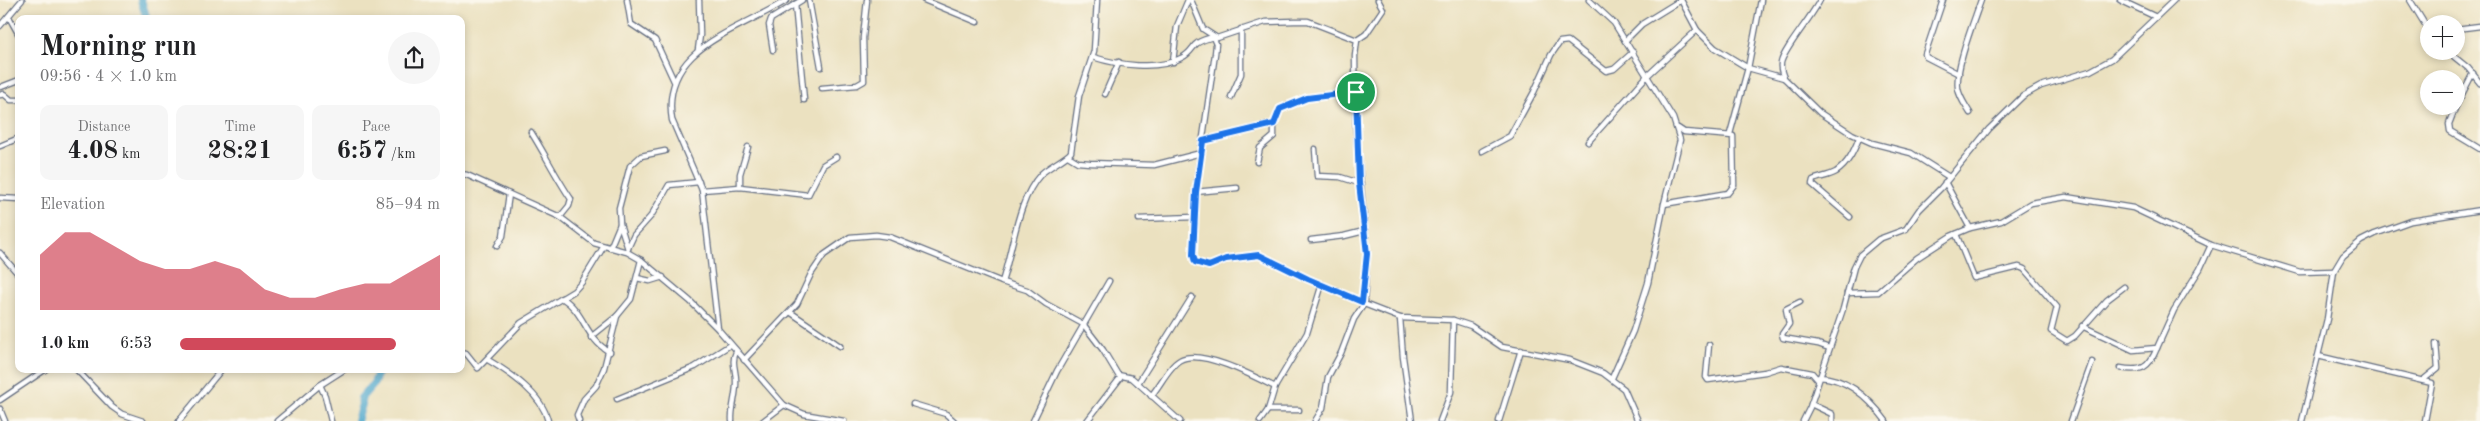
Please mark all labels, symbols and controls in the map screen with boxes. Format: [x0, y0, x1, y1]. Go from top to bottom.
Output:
map controls [2420, 15, 2465, 115]
button: + [2420, 15, 2465, 60]
button: share [388, 32, 440, 84]
text: Morning run [40, 34, 197, 62]
text: 09:56 · 4 × 1.0 km [40, 69, 177, 85]
button: − [2420, 70, 2465, 115]
pin [1335, 71, 1377, 113]
icon: arrive [1342, 78, 1370, 106]
text: Distance [78, 120, 130, 134]
text: Time [224, 120, 256, 134]
text: Pace [362, 120, 390, 134]
text: 4.08 [68, 139, 118, 164]
text: 28:21 [207, 139, 273, 164]
text: 6:57 [336, 139, 387, 164]
text: km [118, 147, 140, 161]
text: /km [387, 147, 416, 161]
text: Elevation [40, 197, 105, 213]
text: 85–94 m [376, 197, 440, 213]
text: 1.0 km [40, 336, 89, 352]
text: 6:53 [120, 336, 152, 352]

